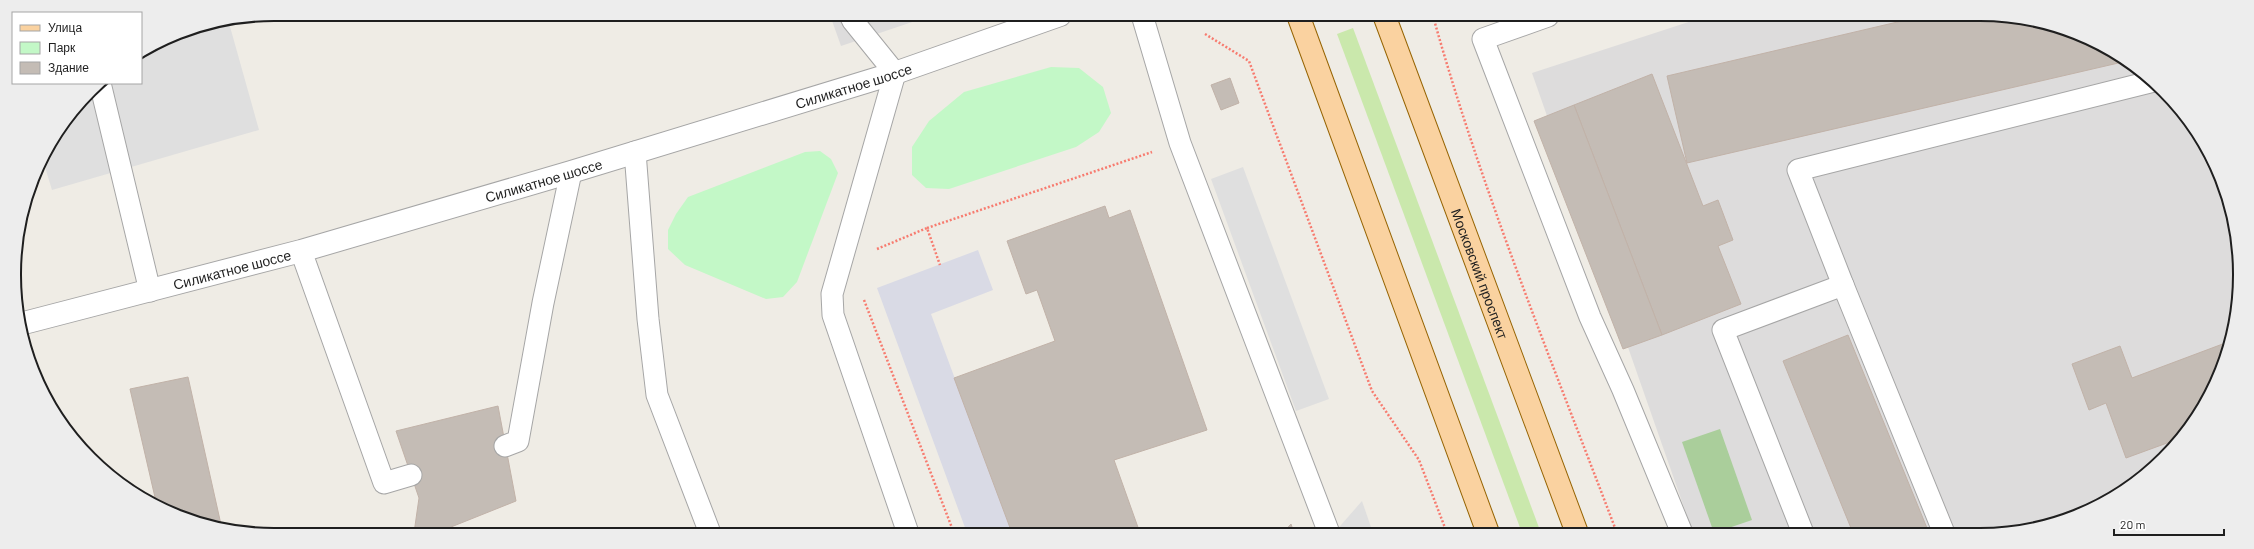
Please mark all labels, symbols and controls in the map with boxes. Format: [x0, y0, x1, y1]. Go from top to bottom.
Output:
legend [12, 12, 142, 84]
text: Улица [48, 20, 82, 35]
text: Парк [48, 40, 76, 55]
street label: Силикатное шоссе [793, 59, 914, 112]
text: Здание [48, 60, 89, 75]
street label: Силикатное шоссе [483, 154, 604, 205]
street label: Московский проспект [1448, 206, 1513, 342]
street label: Силикатное шоссе [171, 245, 293, 292]
scale bar [2114, 511, 2224, 537]
text: 20 m [2120, 517, 2146, 531]

